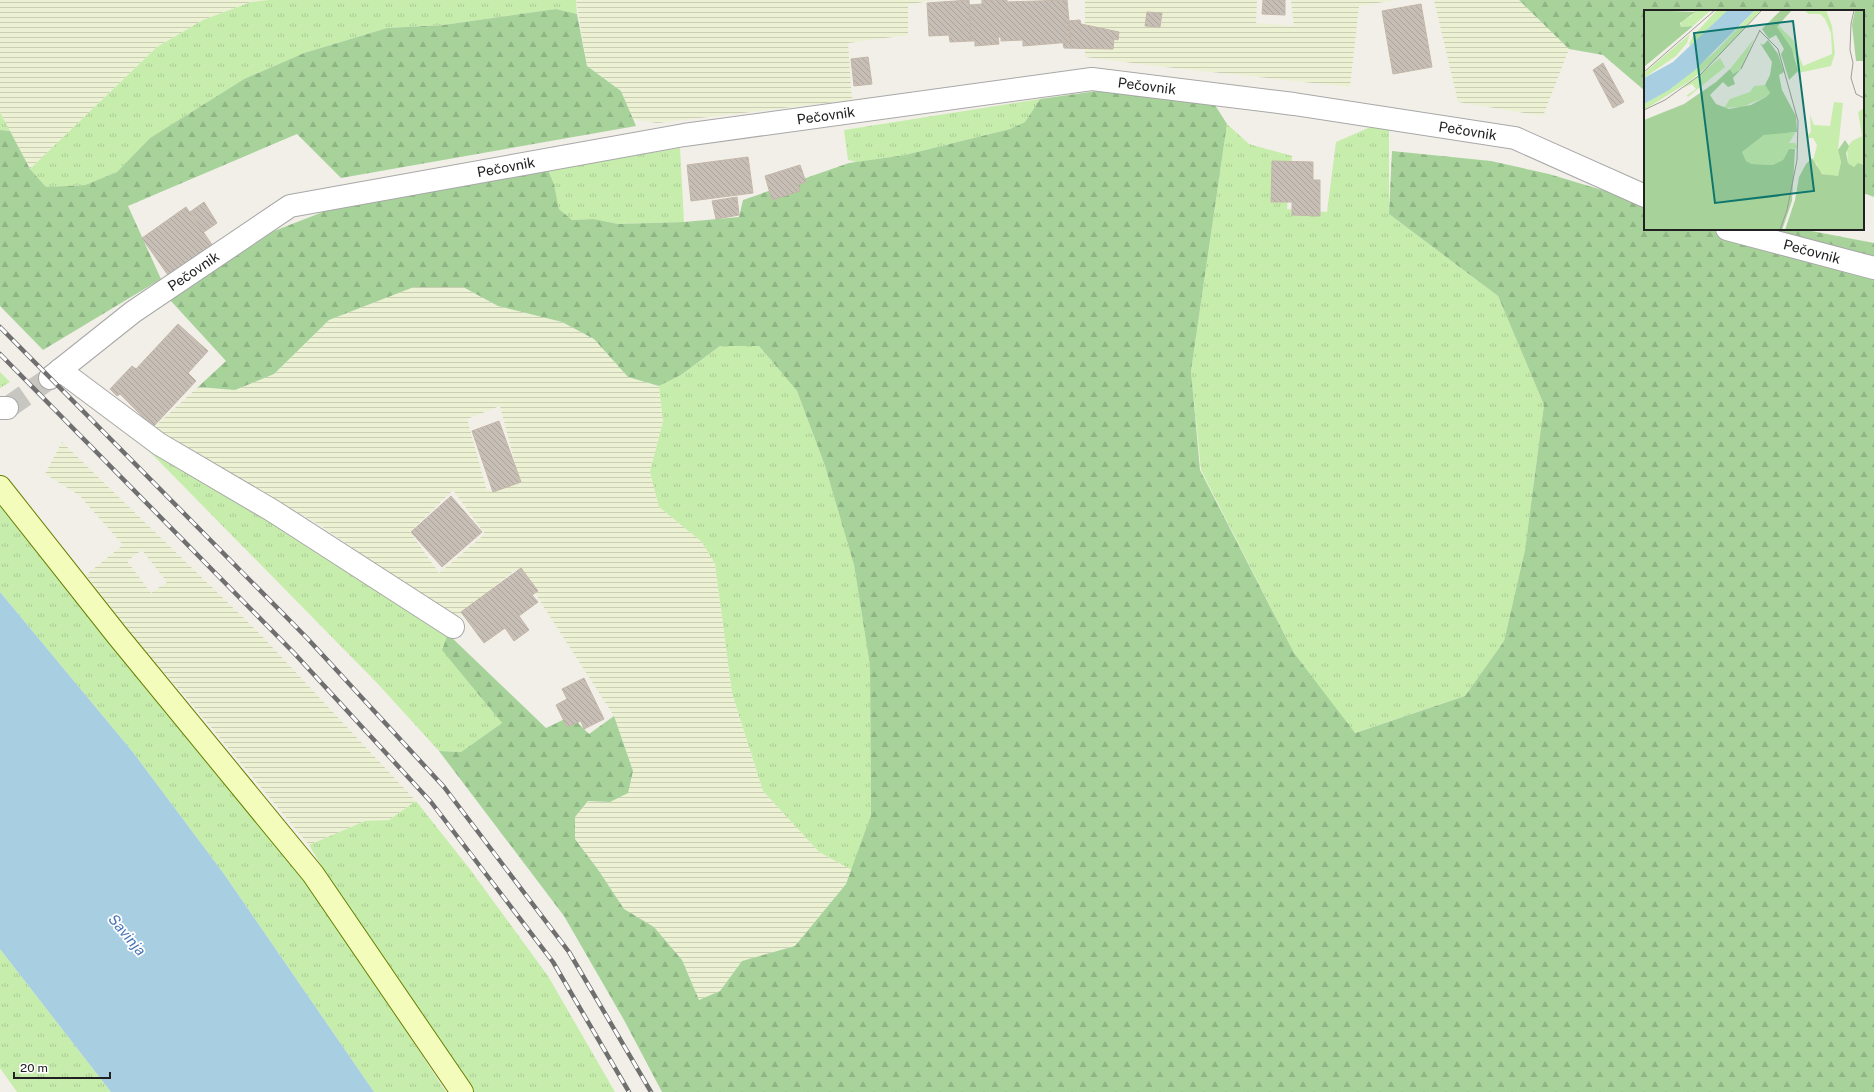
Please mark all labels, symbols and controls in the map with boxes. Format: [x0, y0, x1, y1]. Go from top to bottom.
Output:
inset map [1644, 10, 1864, 230]
street label: Pečovnik [1117, 74, 1177, 97]
street label: Pečovnik [796, 104, 856, 127]
street label: Pečovnik [1438, 118, 1498, 143]
street label: Pečovnik [476, 154, 536, 180]
street label: Pečovnik [1782, 236, 1843, 267]
street label: Pečovnik [165, 248, 222, 294]
water label: Savinja [105, 911, 150, 959]
scale bar [14, 1054, 110, 1080]
text: 20 m [20, 1061, 48, 1075]

